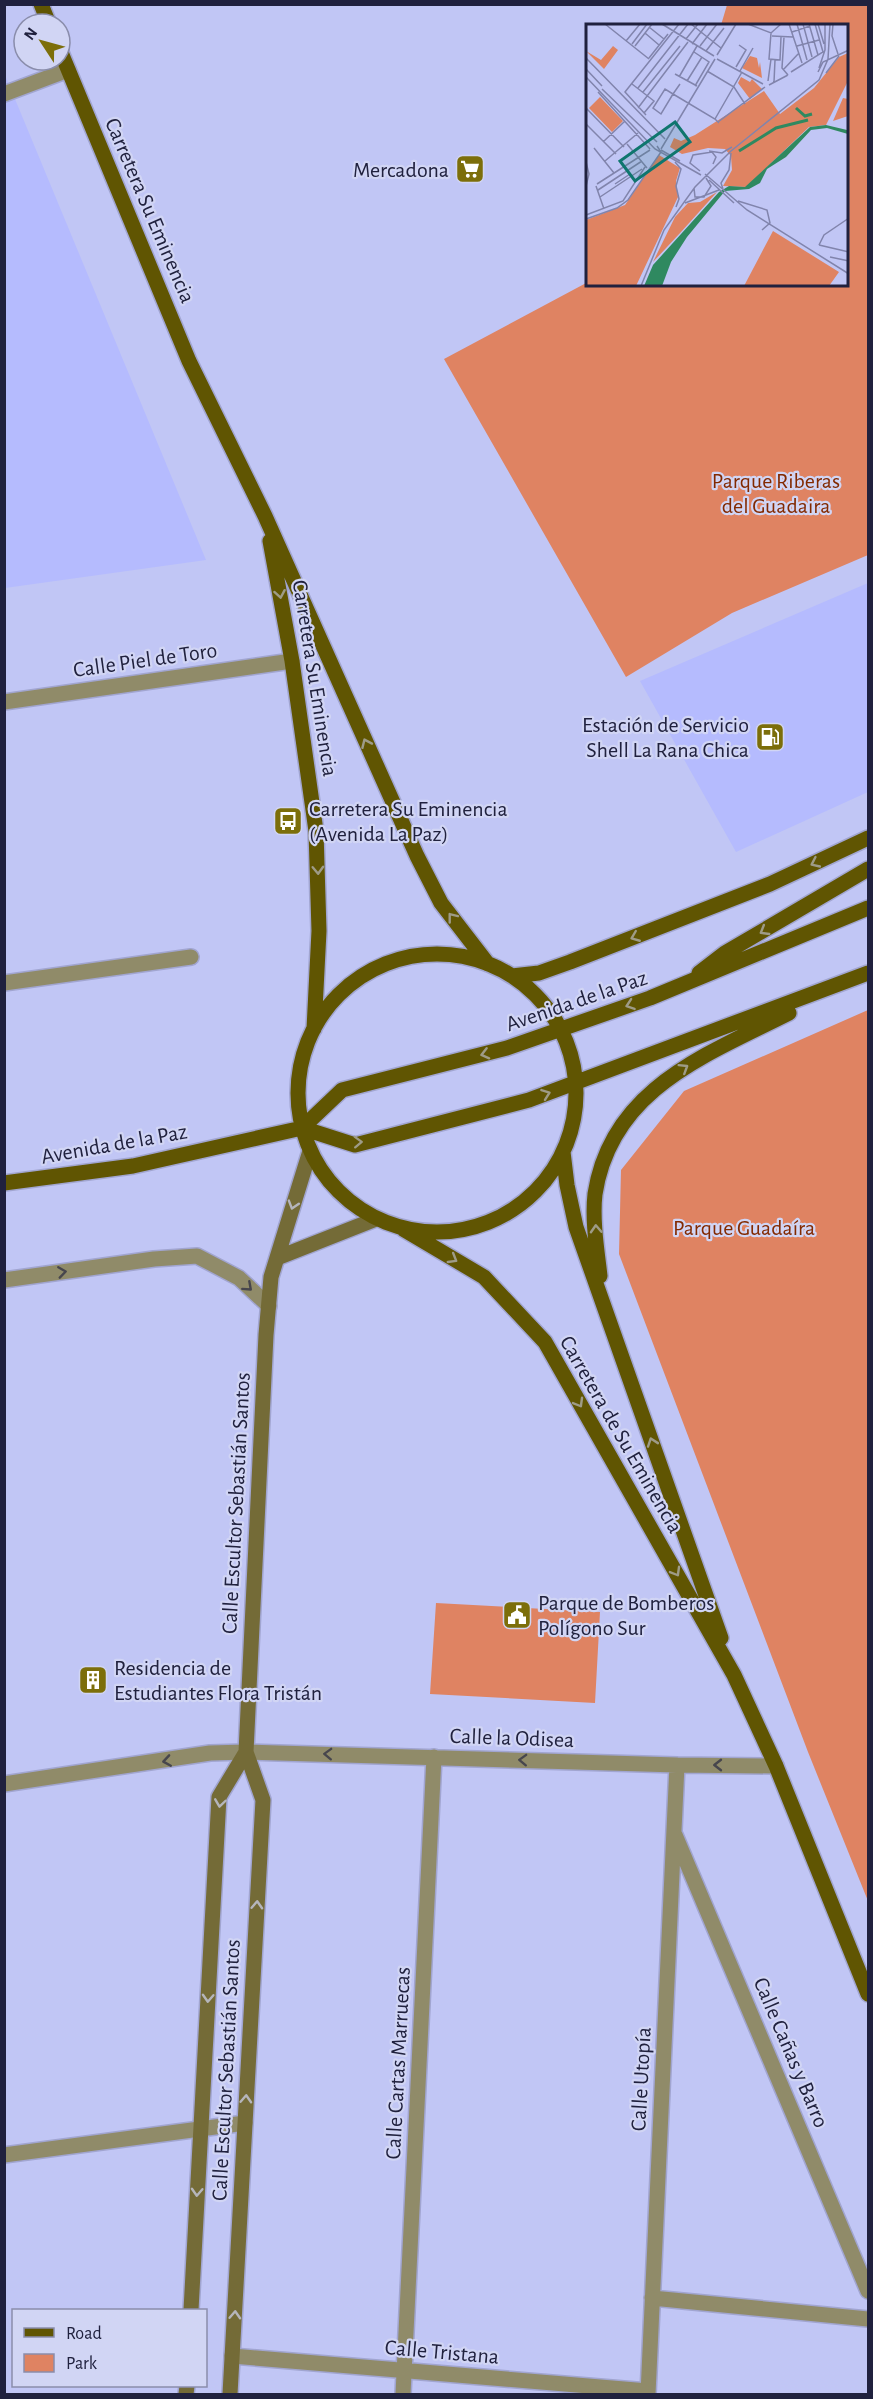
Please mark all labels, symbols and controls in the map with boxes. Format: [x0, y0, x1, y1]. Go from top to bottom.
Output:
north arrow [12, 12, 72, 72]
inset map [586, 24, 849, 286]
text: N [21, 25, 40, 43]
street label: Carretera Su Eminencia [101, 115, 199, 306]
supermarket icon: Mercadona [454, 153, 486, 185]
place label: Mercadona [353, 159, 449, 181]
park label: Parque Riberas del Guadaira [712, 470, 840, 517]
street label: Carretera Su Eminencia [289, 578, 341, 778]
one-way arrow [273, 589, 285, 599]
street label: Calle Piel de Toro [72, 639, 219, 681]
place label: Estación de Servicio Shell La Rana Chica [582, 714, 749, 761]
fuel station icon: Estación de Servicio Shell La Rana Chica [754, 721, 786, 753]
one-way arrow [361, 738, 373, 749]
place label: Carretera Su Eminencia (Avenida La Paz) [309, 798, 508, 845]
bus stop icon: Carretera Su Eminencia (Avenida La Paz) [272, 805, 304, 837]
one-way arrow [811, 855, 822, 867]
one-way arrow [311, 866, 324, 875]
one-way arrow [448, 913, 459, 924]
one-way arrow [760, 923, 770, 935]
one-way arrow [630, 930, 641, 942]
street label: Avenida de la Paz [503, 966, 650, 1035]
one-way arrow [626, 998, 636, 1011]
one-way arrow [480, 1046, 490, 1059]
one-way arrow [678, 1063, 688, 1075]
one-way arrow [540, 1089, 551, 1102]
street label: Avenida de la Paz [39, 1120, 189, 1168]
one-way arrow [354, 1135, 363, 1148]
one-way arrow [288, 1199, 301, 1210]
park label: Parque Guadaíra [673, 1217, 815, 1239]
one-way arrow [590, 1225, 603, 1234]
one-way arrow [447, 1251, 457, 1263]
one-way arrow [58, 1267, 67, 1279]
one-way arrow [241, 1280, 251, 1291]
street label: Carretera de Su Eminencia [556, 1332, 687, 1537]
street label: Calle Escultor Sebastián Santos [218, 1372, 254, 1634]
one-way arrow [572, 1397, 583, 1407]
one-way arrow [646, 1437, 659, 1447]
one-way arrow [669, 1566, 680, 1577]
place label: Parque de Bomberos Polígono Sur [538, 1592, 715, 1639]
public building icon: Parque de Bomberos Polígono Sur [501, 1599, 533, 1631]
place label: Residencia de Estudiantes Flora Tristán [114, 1657, 322, 1704]
building icon: Residencia de Estudiantes Flora Tristán [77, 1664, 109, 1696]
street label: Calle la Odisea [449, 1725, 575, 1751]
one-way arrow [323, 1748, 332, 1760]
one-way arrow [162, 1754, 171, 1766]
one-way arrow [518, 1754, 527, 1767]
one-way arrow [713, 1759, 722, 1771]
one-way arrow [214, 1798, 226, 1808]
one-way arrow [250, 1900, 263, 1909]
street label: Calle Escultor Sebastián Santos [208, 1939, 244, 2201]
street label: Calle Cartas Marruecas [382, 1966, 414, 2160]
street label: Calle Cañas y Barro [750, 1974, 833, 2131]
one-way arrow [202, 1993, 215, 2002]
street label: Calle Utopía [627, 2026, 655, 2132]
one-way arrow [240, 2095, 253, 2104]
one-way arrow [191, 2188, 204, 2197]
legend [12, 2309, 207, 2387]
one-way arrow [228, 2311, 241, 2320]
text: Road [66, 2325, 102, 2343]
street label: Calle Tristana [384, 2336, 500, 2368]
text: Park [66, 2355, 98, 2373]

